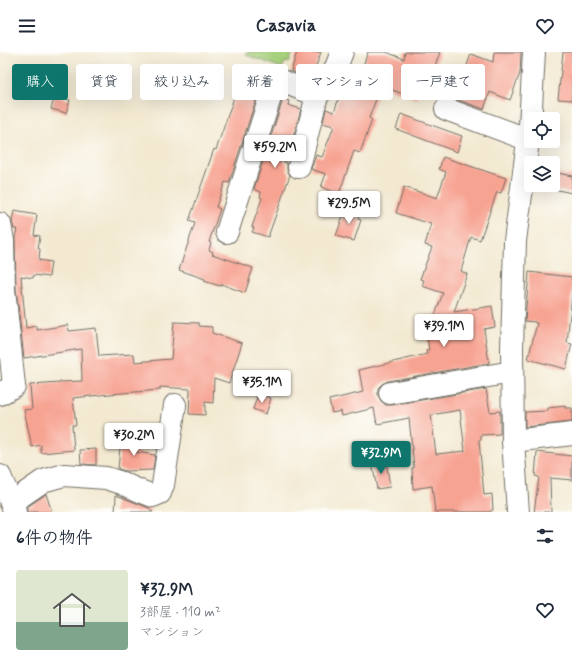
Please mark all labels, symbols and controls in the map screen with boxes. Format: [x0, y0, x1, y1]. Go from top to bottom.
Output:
text: Casavia [256, 14, 316, 38]
icon: menu [16, 15, 38, 37]
icon: heart [534, 15, 556, 37]
chip: 購入 [12, 64, 68, 100]
chip: 賃貸 [76, 64, 132, 100]
chip: 絞り込み [140, 64, 224, 100]
chip: 新着 [232, 64, 288, 100]
chip: マンション [296, 64, 393, 100]
chip: 一戸建て [401, 64, 485, 100]
map controls [524, 112, 560, 192]
button: locate [524, 112, 560, 148]
pin: ¥59.2M [242, 135, 308, 169]
text: ¥59.2M [253, 139, 297, 156]
button: layers [524, 156, 560, 192]
pin: ¥29.5M [316, 191, 382, 225]
text: ¥29.5M [327, 195, 371, 212]
pin: ¥39.1M [411, 314, 477, 348]
text: ¥39.1M [423, 318, 465, 335]
pin: ¥35.1M [229, 370, 295, 404]
text: ¥35.1M [242, 374, 282, 391]
pin: ¥30.2M [101, 423, 167, 457]
text: ¥30.2M [113, 427, 155, 444]
pin: ¥32.9M [348, 441, 414, 475]
text: ¥32.9M [361, 445, 401, 462]
icon: filters [534, 525, 556, 547]
text: 6件の物件 [16, 527, 93, 549]
text: ¥32.9M [140, 579, 193, 601]
icon: home [48, 586, 96, 634]
icon: heart [534, 599, 556, 621]
text: 3部屋 · 110 m² [140, 604, 221, 621]
text: マンション [140, 624, 204, 641]

